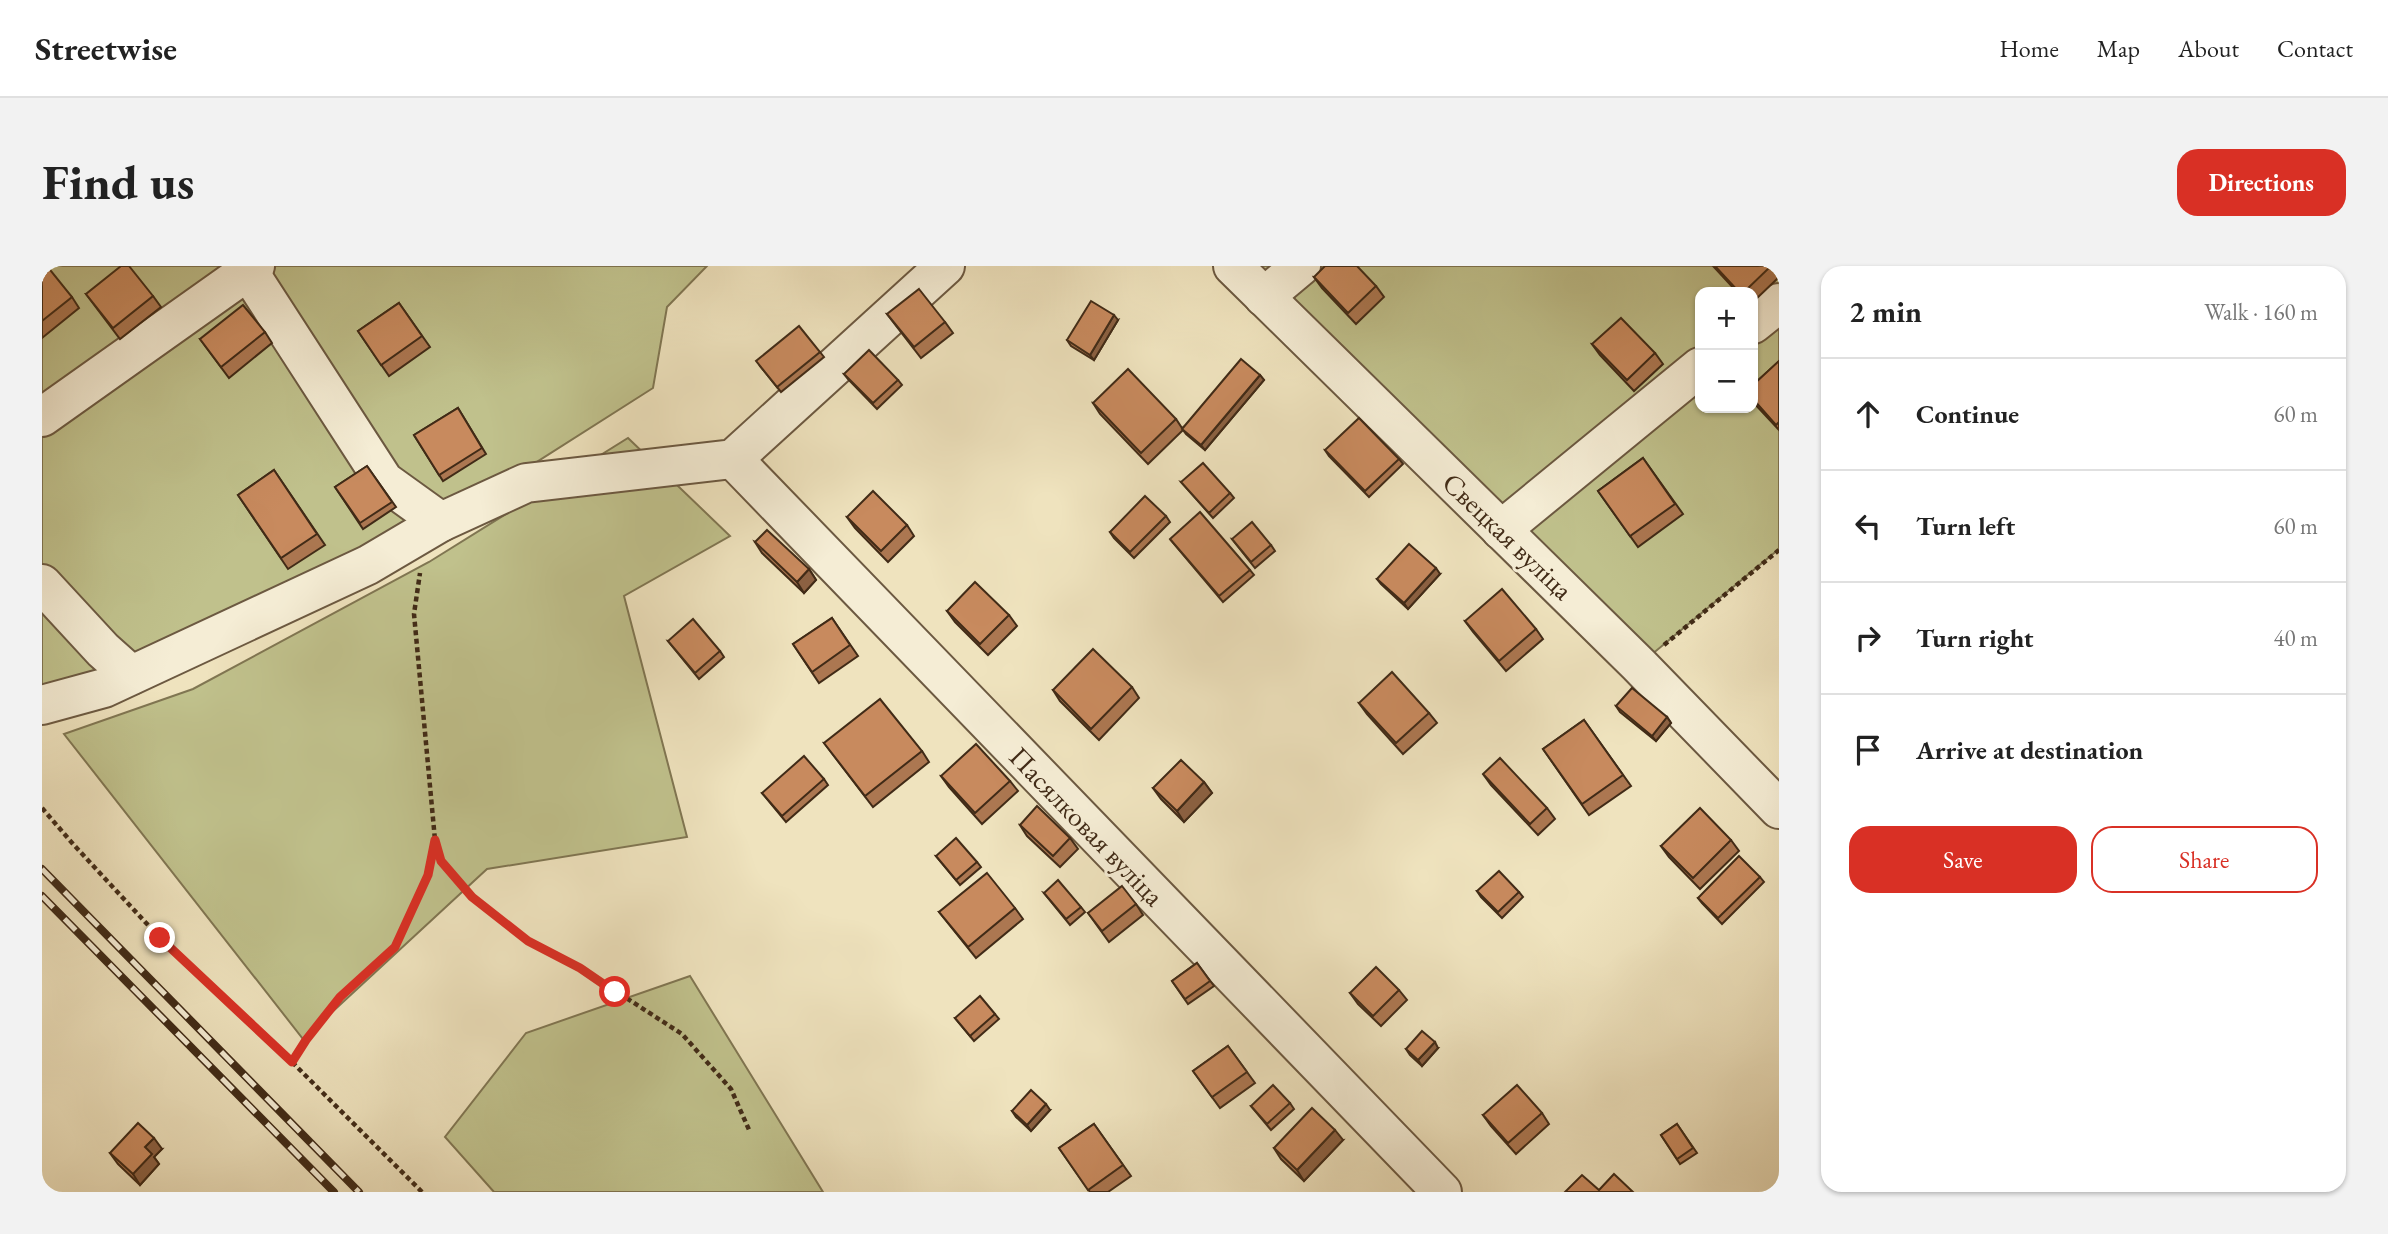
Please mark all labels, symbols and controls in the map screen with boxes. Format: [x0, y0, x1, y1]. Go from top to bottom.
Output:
text: Streetwise [35, 27, 177, 70]
text: Home [1999, 33, 2059, 64]
text: Map [2097, 33, 2140, 64]
text: About [2178, 33, 2239, 64]
text: Contact [2277, 33, 2353, 64]
button: Directions [2177, 149, 2346, 216]
text: Find us [42, 150, 194, 214]
map controls [1695, 287, 1758, 413]
button: + [1695, 287, 1758, 350]
text: 2 min [1849, 292, 1922, 331]
text: Walk · 160 m [2204, 297, 2318, 327]
button: − [1695, 350, 1758, 413]
icon: ahead [1849, 395, 1887, 433]
text: Continue [1916, 397, 2019, 431]
text: 60 m [2273, 399, 2318, 429]
street label: Свецкая вуліца [1435, 465, 1582, 608]
icon: left [1849, 507, 1887, 545]
text: Turn left [1916, 509, 2015, 543]
text: 60 m [2273, 511, 2318, 541]
icon: right [1849, 619, 1887, 657]
text: Turn right [1916, 621, 2034, 655]
text: 40 m [2273, 623, 2318, 653]
icon: arrive [1849, 731, 1887, 769]
text: Arrive at destination [1916, 733, 2143, 767]
street label: Пасялковая вуліца [1002, 739, 1173, 914]
button: Save [1849, 826, 2077, 893]
button: Share [2091, 826, 2318, 893]
route end [144, 922, 175, 953]
route start [599, 976, 630, 1007]

